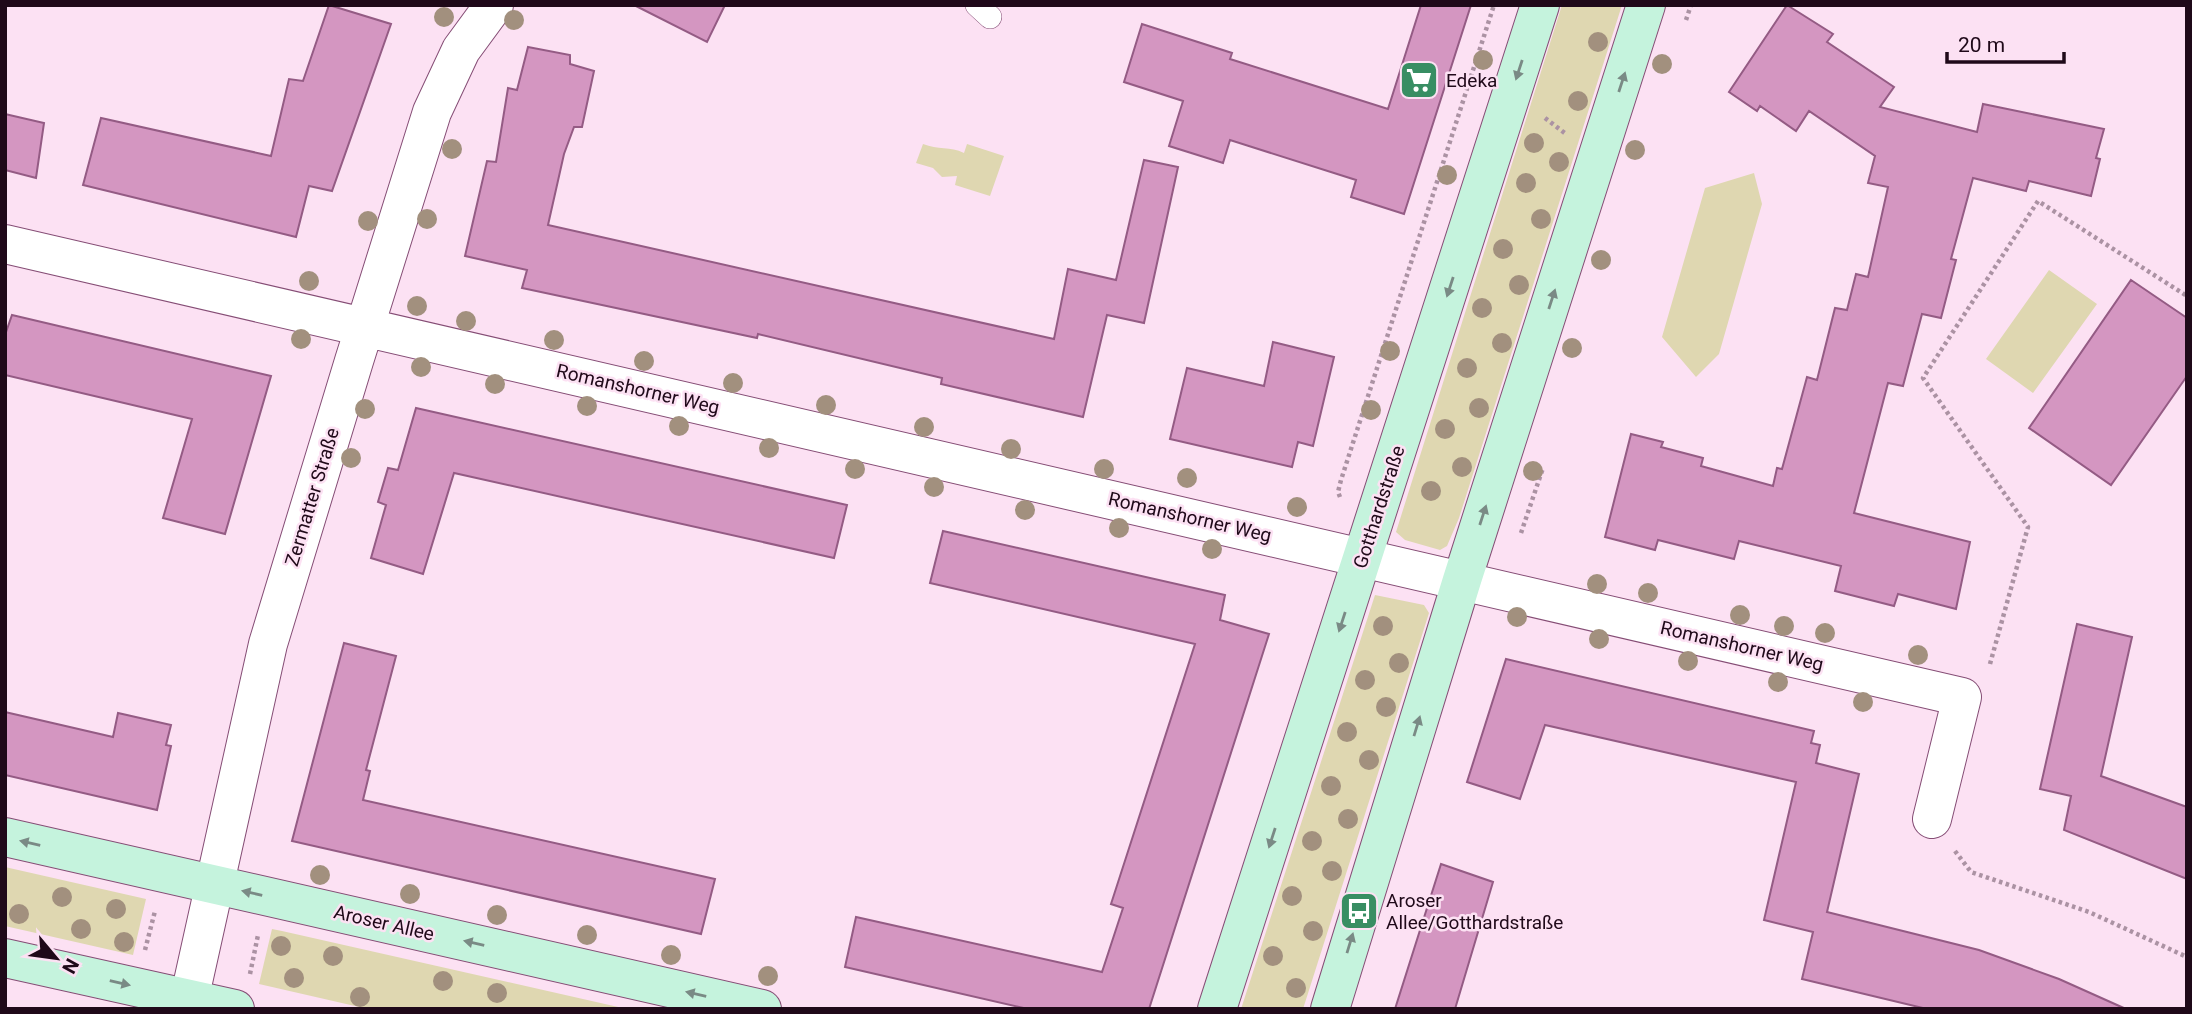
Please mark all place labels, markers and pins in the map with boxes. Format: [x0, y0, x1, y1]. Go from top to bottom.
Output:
supermarket icon: Edeka [1398, 59, 1440, 101]
place label: Edeka [1446, 69, 1497, 92]
place label: Aroser Allee/Gotthardstraße [1386, 889, 1563, 934]
bus stop icon: Aroser Allee/Gotthardstraße [1338, 890, 1380, 932]

